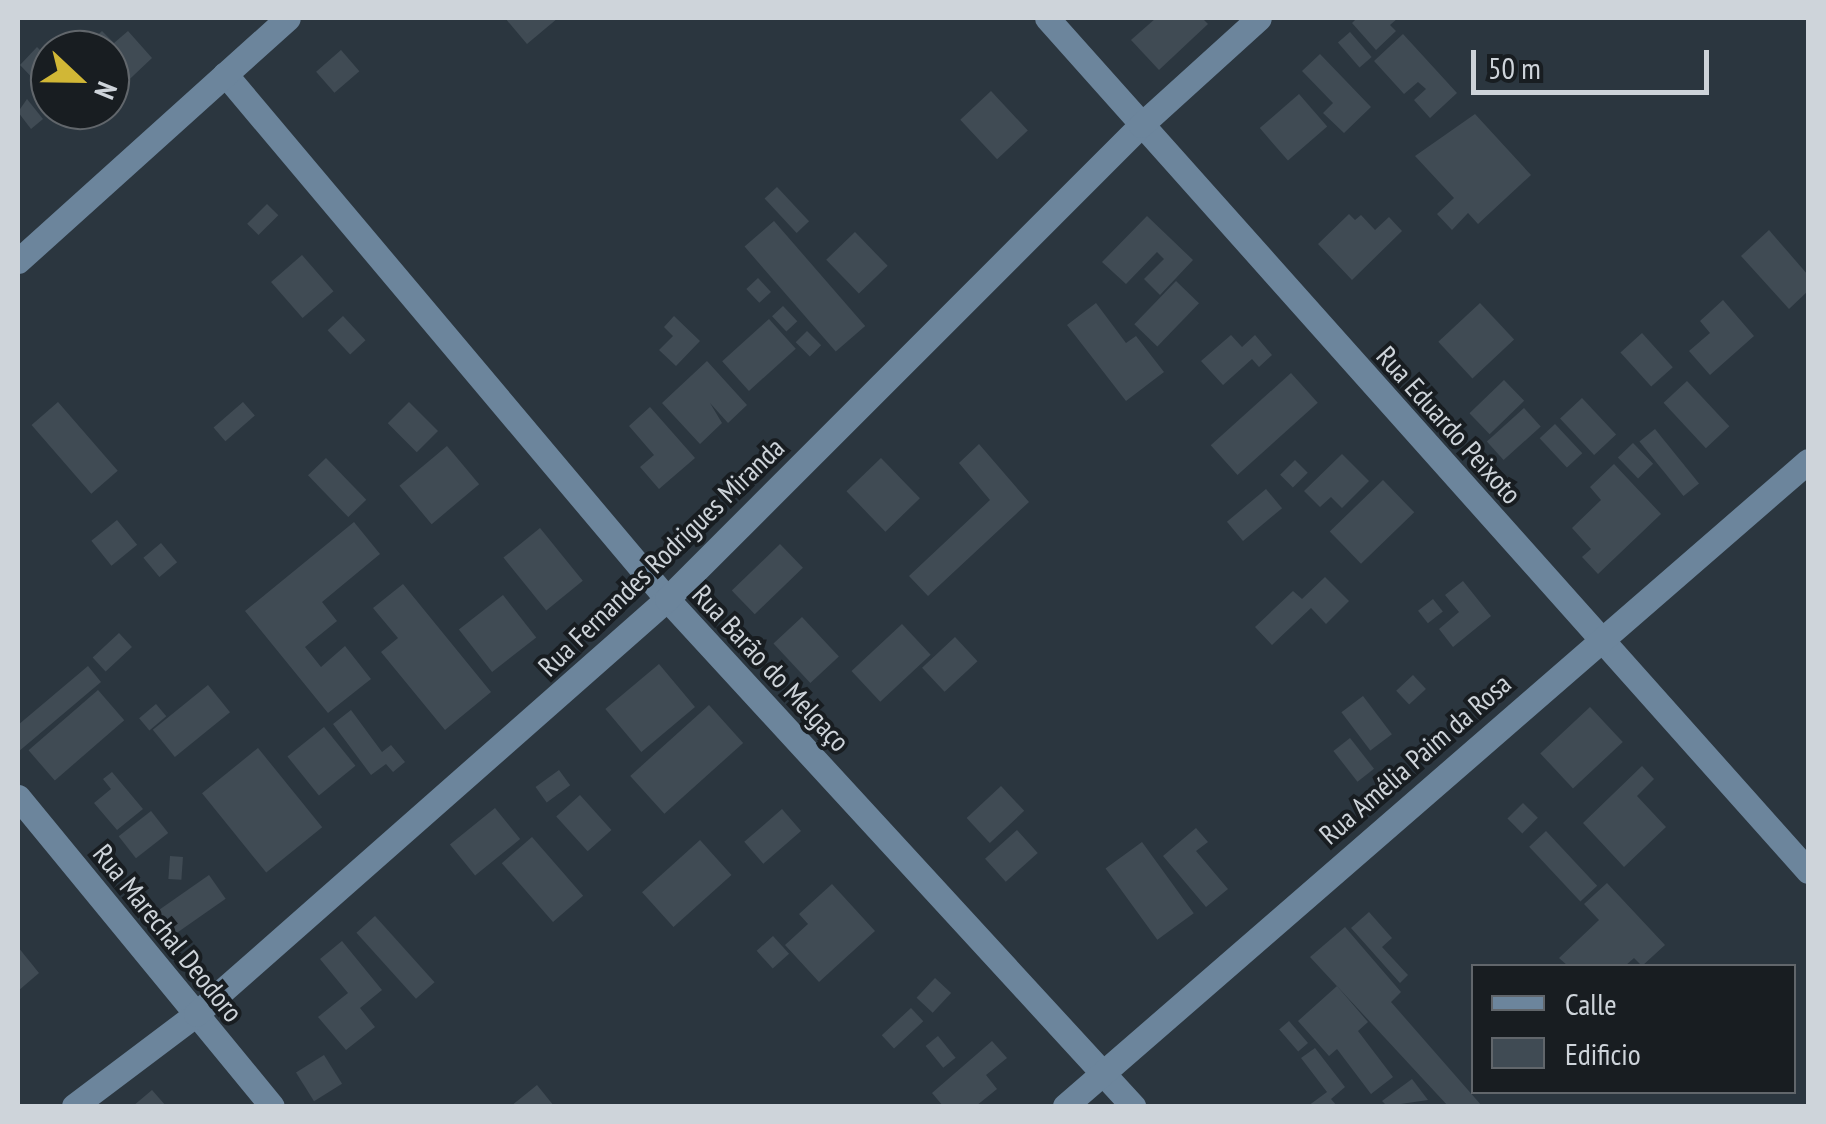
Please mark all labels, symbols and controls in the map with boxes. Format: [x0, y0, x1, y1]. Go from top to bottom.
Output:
north arrow [30, 30, 130, 130]
scale bar [1476, 30, 1714, 92]
text: 50 m [1488, 48, 1541, 87]
text: N [86, 77, 126, 105]
street label: Rua Eduardo Peixoto [1370, 339, 1528, 511]
street label: Rua Fernandes Rodrigues Miranda [531, 431, 791, 683]
street label: Rua Barão do Melgaço [685, 578, 857, 758]
street label: Rua Amélia Paim da Rosa [1312, 667, 1518, 851]
street label: Rua Marechal Deodoro [86, 837, 250, 1029]
legend [1471, 964, 1796, 1094]
text: Calle [1565, 984, 1617, 1023]
text: Edificio [1565, 1034, 1641, 1073]

